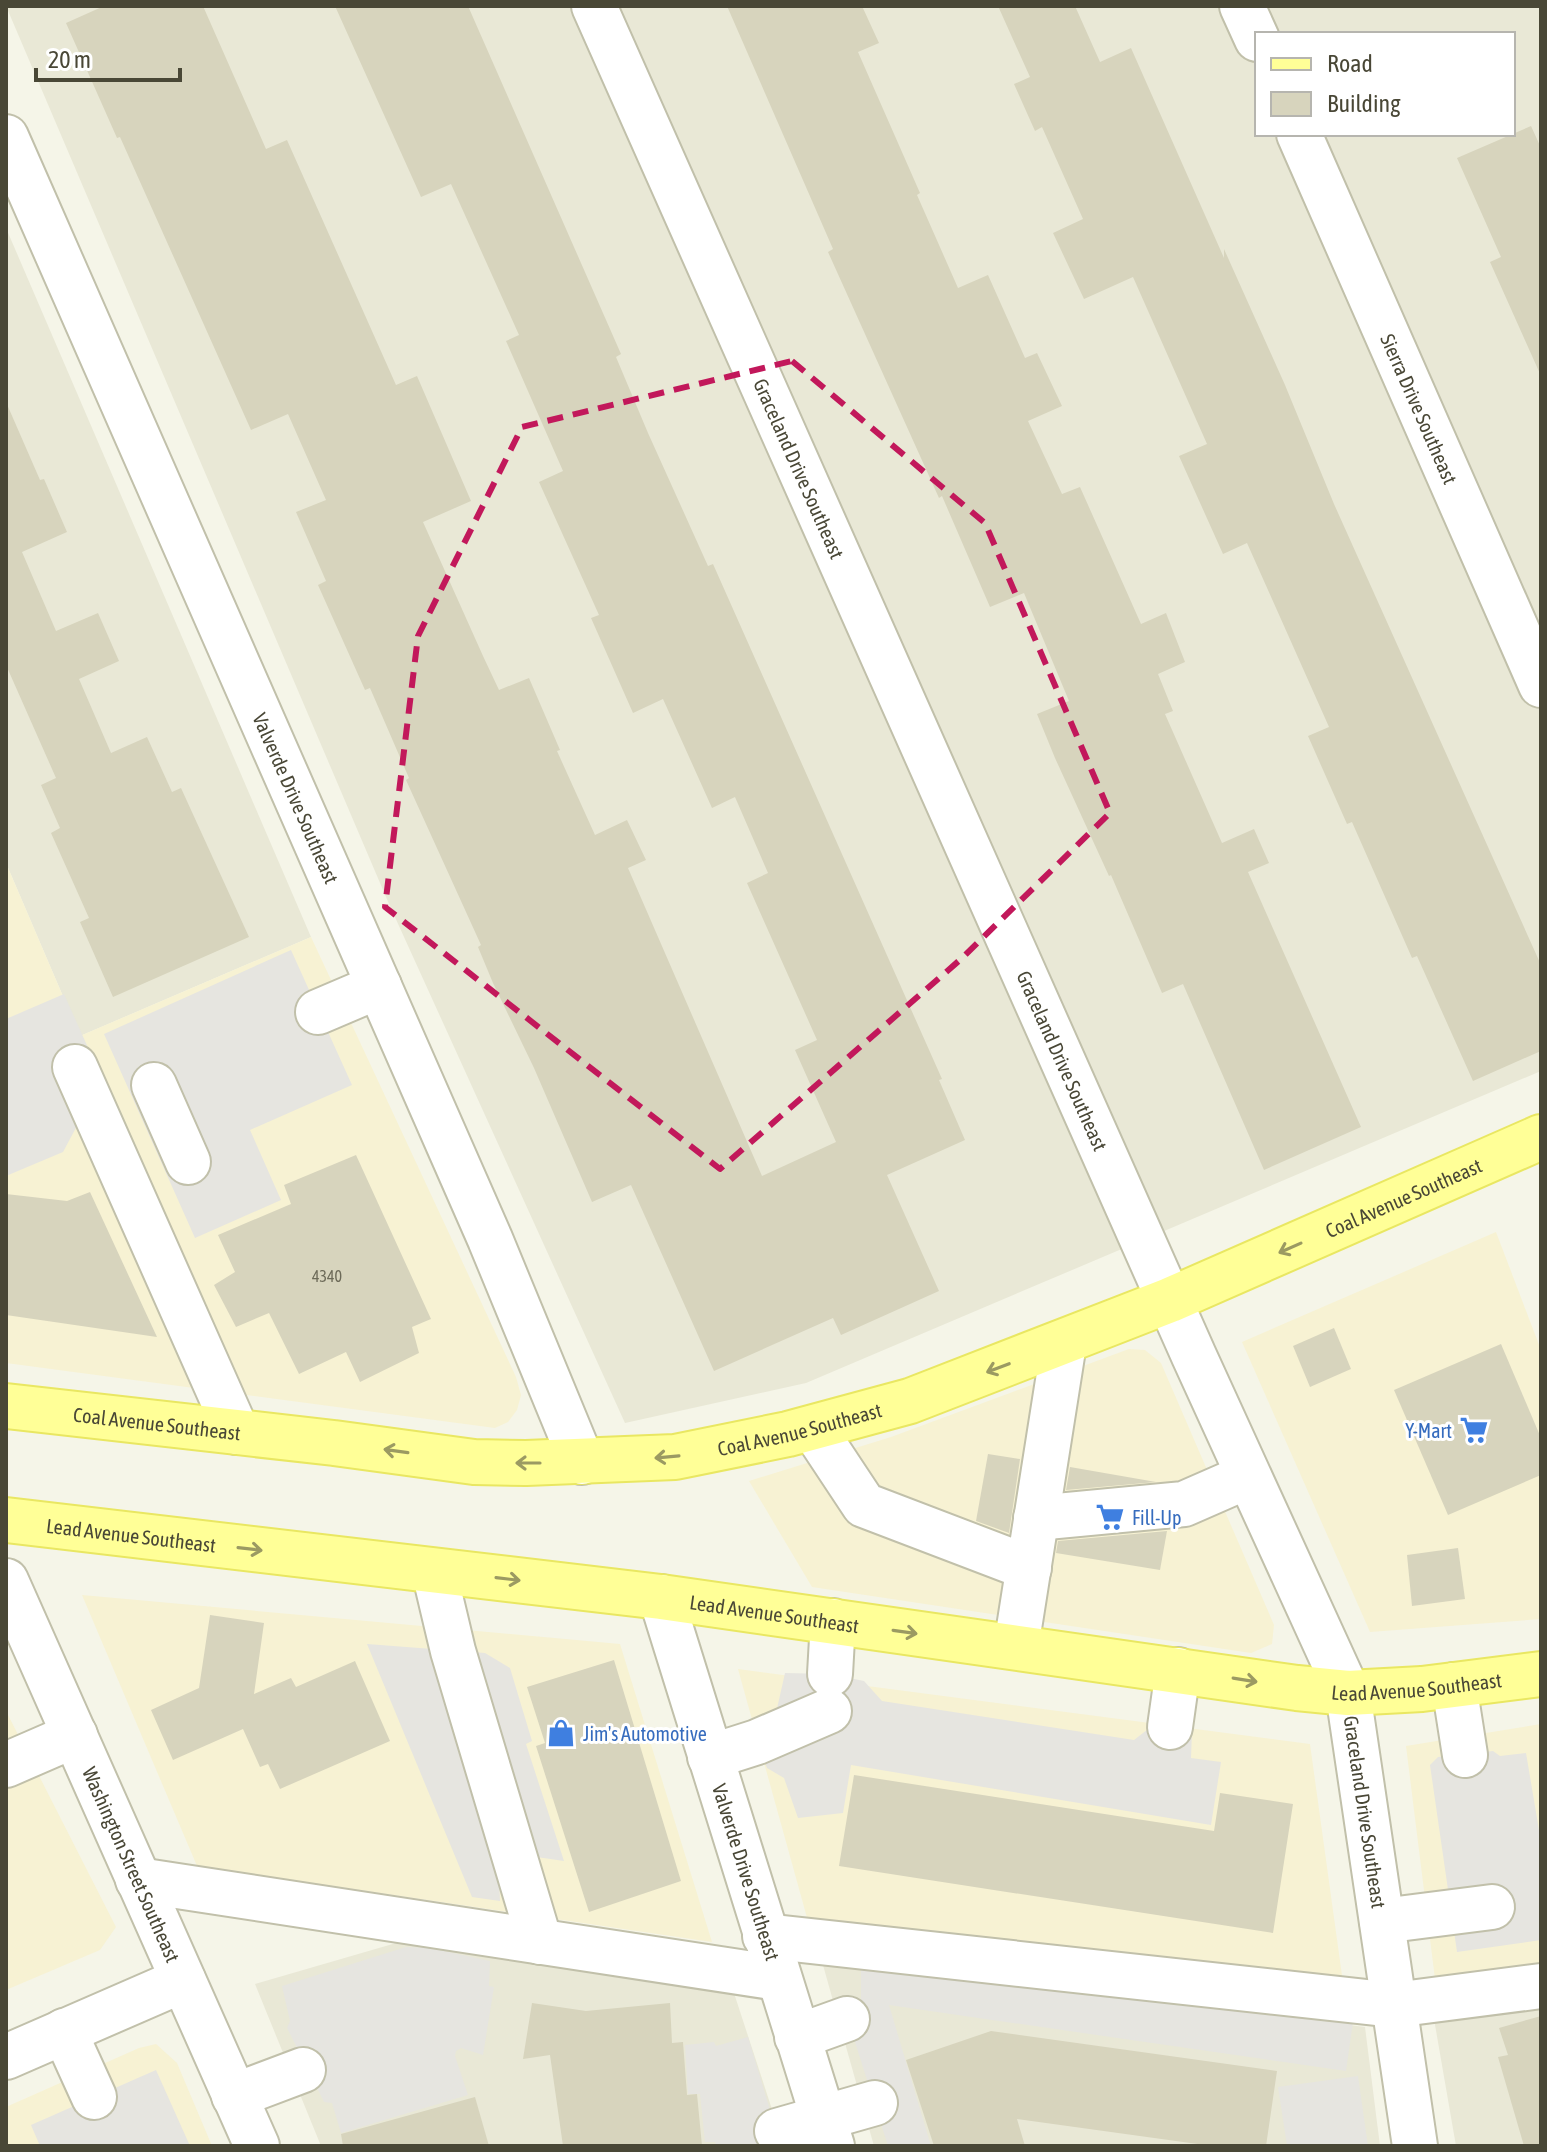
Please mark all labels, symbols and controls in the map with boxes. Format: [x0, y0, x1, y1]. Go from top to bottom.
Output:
scale bar [36, 32, 180, 82]
legend [1255, 32, 1515, 136]
text: 20 m [48, 46, 91, 73]
text: Road [1327, 50, 1373, 77]
text: Building [1327, 90, 1401, 117]
street label: Sierra Drive Southeast [1377, 330, 1463, 487]
street label: Graceland Drive Southeast [750, 375, 850, 562]
street label: Valverde Drive Southeast [249, 709, 344, 887]
street label: Graceland Drive Southeast [1013, 967, 1113, 1154]
street label: Coal Avenue Southeast [1322, 1153, 1485, 1242]
one-way arrow [1278, 1241, 1303, 1256]
house number: 4340 [312, 1267, 342, 1285]
one-way arrow [986, 1362, 1011, 1376]
street label: Coal Avenue Southeast [715, 1398, 884, 1460]
street label: Coal Avenue Southeast [72, 1402, 242, 1444]
supermarket icon: Y-Mart [1459, 1415, 1489, 1445]
place label: Y-Mart [1405, 1419, 1452, 1442]
one-way arrow [384, 1443, 409, 1458]
one-way arrow [654, 1450, 681, 1465]
one-way arrow [515, 1455, 542, 1471]
supermarket icon: Fill-Up [1095, 1502, 1125, 1532]
place label: Fill-Up [1132, 1506, 1182, 1529]
street label: Lead Avenue Southeast [45, 1513, 218, 1556]
one-way arrow [237, 1542, 262, 1557]
one-way arrow [495, 1572, 521, 1587]
street label: Lead Avenue Southeast [688, 1590, 861, 1637]
one-way arrow [892, 1625, 917, 1640]
street label: Lead Avenue Southeast [1330, 1668, 1503, 1704]
one-way arrow [1232, 1673, 1257, 1688]
street label: Graceland Drive Southeast [1340, 1714, 1391, 1910]
shop icon: Jim's Automotive [546, 1718, 576, 1748]
place label: Jim's Automotive [583, 1722, 707, 1745]
street label: Washington Street Southeast [78, 1763, 185, 1966]
street label: Valverde Drive Southeast [708, 1781, 785, 1963]

